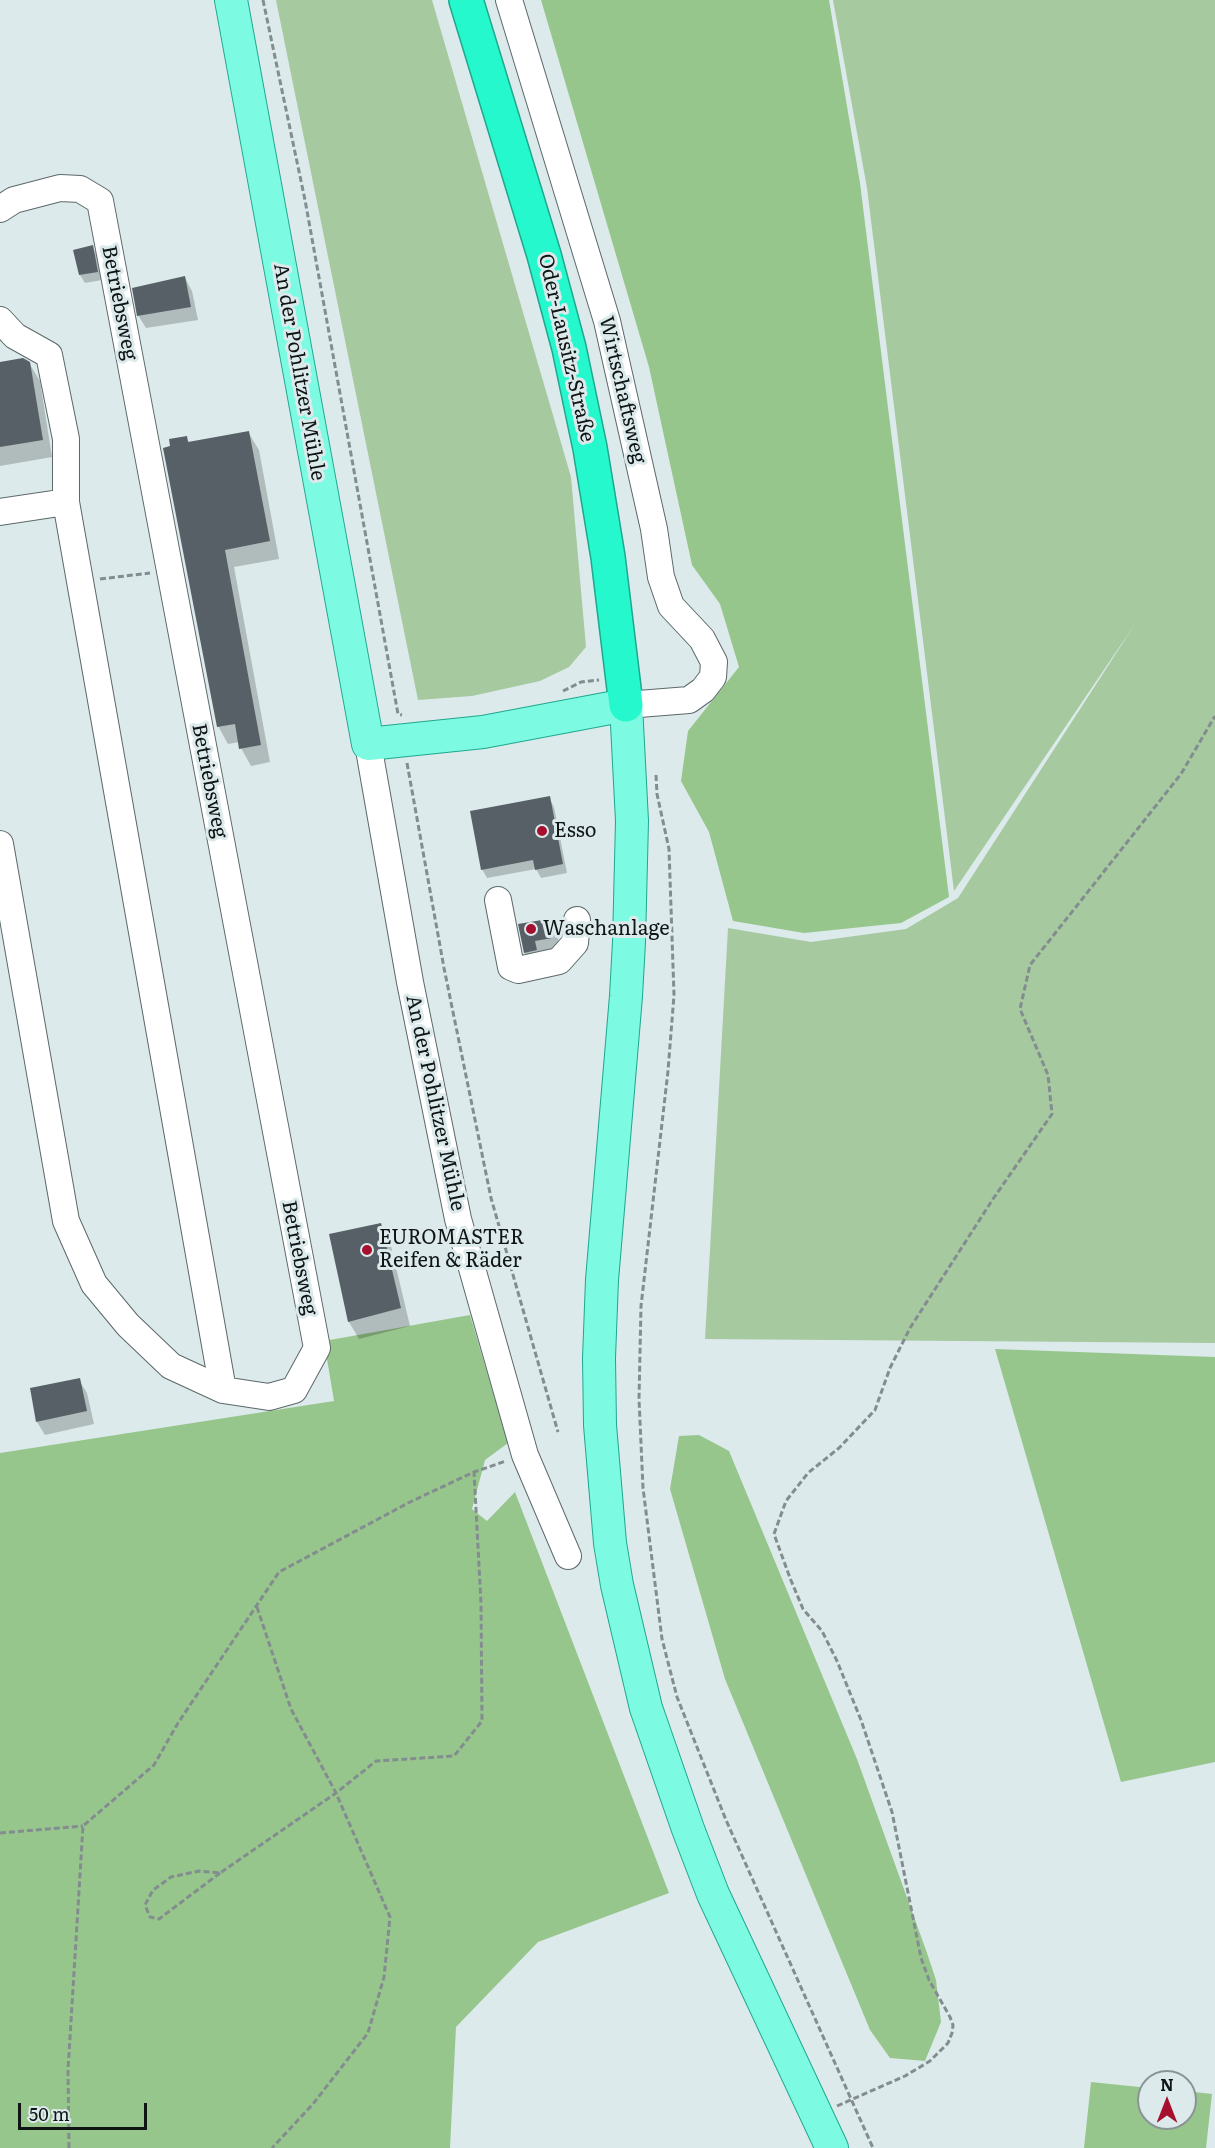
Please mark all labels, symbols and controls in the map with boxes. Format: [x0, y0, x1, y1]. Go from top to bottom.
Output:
street label: Betriebsweg [96, 244, 142, 362]
street label: Oder-Lausitz-Straße [533, 251, 599, 445]
street label: An der Pohlitzer Mühle [268, 261, 330, 483]
street label: Wirtschaftsweg [593, 314, 651, 466]
street label: Betriebsweg [186, 722, 232, 840]
place label: Esso [554, 819, 597, 843]
marker: Esso [535, 824, 549, 838]
place label: Waschanlage [543, 917, 670, 941]
marker: Waschanlage [524, 922, 538, 936]
street label: An der Pohlitzer Mühle [400, 993, 470, 1213]
street label: Betriebsweg [276, 1199, 322, 1317]
place label: EUROMASTER Reifen & Räder [379, 1226, 524, 1273]
marker: EUROMASTER Reifen & Räder [360, 1243, 374, 1257]
north arrow [1137, 2070, 1197, 2130]
text: N [1160, 2072, 1174, 2096]
scale bar [21, 2091, 150, 2129]
text: 50 m [29, 2100, 70, 2127]

